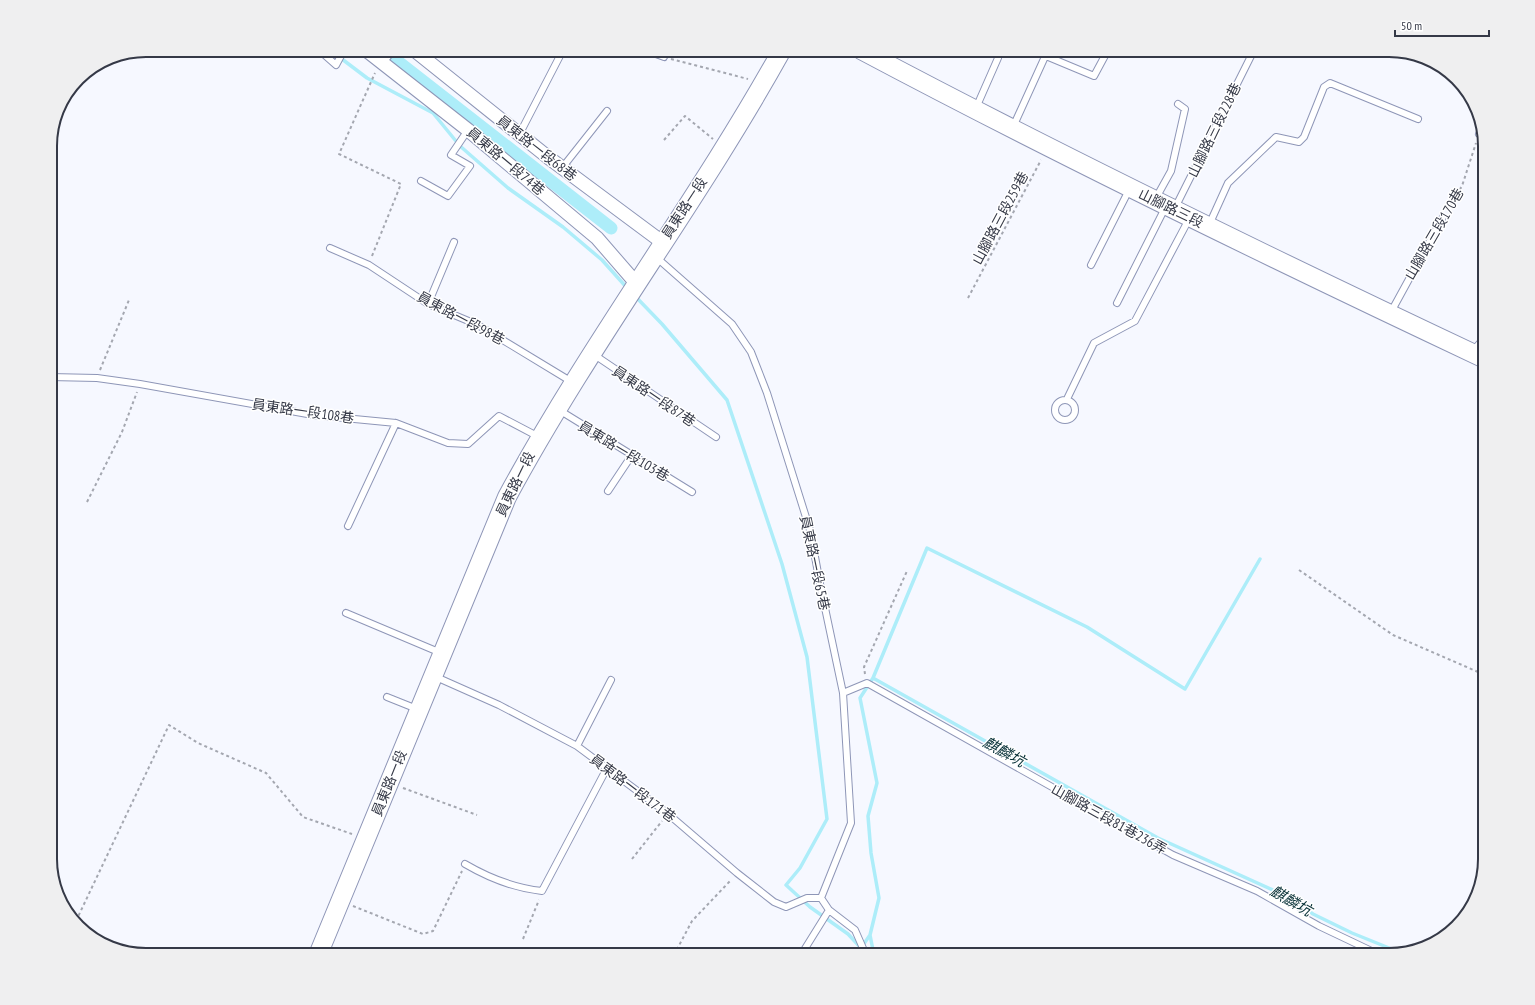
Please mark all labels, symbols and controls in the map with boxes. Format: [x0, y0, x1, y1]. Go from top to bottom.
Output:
scale bar [1395, 12, 1489, 38]
text: 50 m [1401, 18, 1422, 33]
street label: 山腳路三段228巷 [1183, 80, 1245, 180]
street label: 員東路一段68巷 [493, 111, 581, 185]
street label: 員東路一段74巷 [463, 123, 549, 199]
street label: 山腳路三段259巷 [968, 168, 1032, 268]
street label: 員東路一段 [657, 174, 711, 242]
street label: 山腳路三段 [1136, 185, 1206, 231]
street label: 山腳路三段170巷 [1400, 185, 1468, 283]
street label: 員東路一段98巷 [414, 287, 508, 349]
street label: 員東路一段87巷 [609, 362, 699, 430]
street label: 員東路一段108巷 [251, 395, 355, 427]
street label: 員東路一段103巷 [575, 417, 673, 485]
street label: 員東路一段 [492, 449, 538, 519]
street label: 員東路一段65巷 [796, 514, 834, 612]
water label: 麒麟坑 [980, 732, 1030, 772]
street label: 員東路一段 [368, 747, 410, 819]
street label: 員東路一段171巷 [586, 750, 680, 826]
street label: 山腳路三段81巷236弄 [1048, 780, 1170, 858]
water label: 麒麟坑 [1267, 881, 1317, 921]

